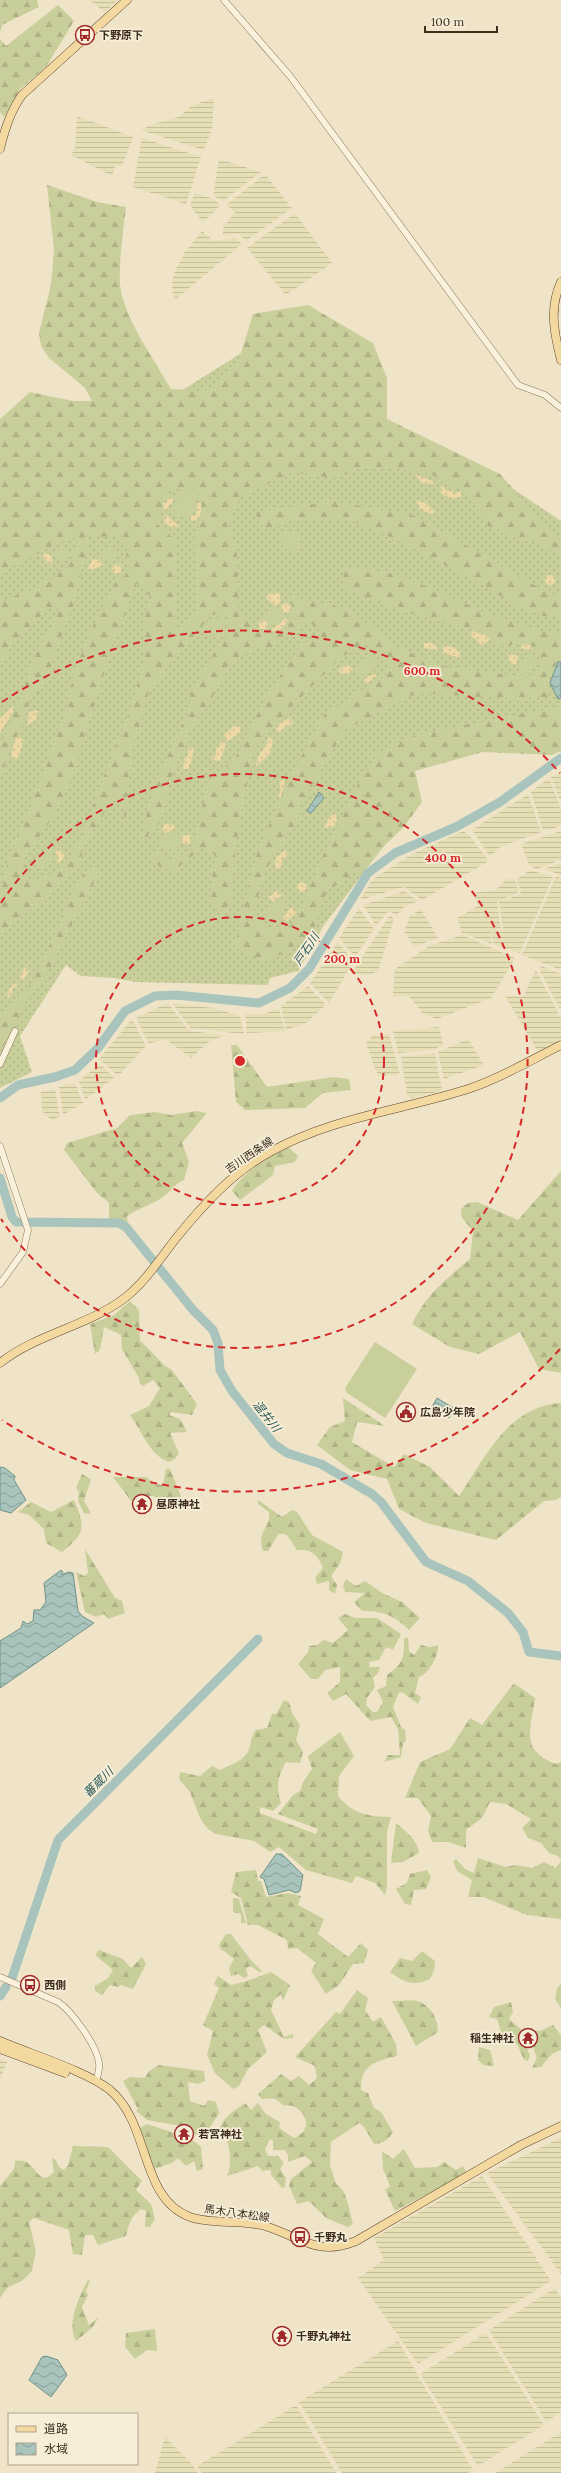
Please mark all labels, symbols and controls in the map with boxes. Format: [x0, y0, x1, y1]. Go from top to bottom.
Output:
scale bar [425, 8, 497, 34]
text: 100 m [431, 14, 464, 29]
bus stop icon: 下野原下 [74, 24, 96, 46]
place label: 下野原下 [99, 28, 143, 42]
text: 600 m [404, 663, 440, 678]
text: 400 m [425, 850, 461, 865]
water label: 戸石川 [290, 928, 323, 968]
text: 200 m [324, 951, 360, 966]
centre of rings [233, 1054, 247, 1068]
street label: 吉川西条線 [222, 1134, 276, 1176]
water label: 温井川 [250, 1397, 285, 1436]
public building icon: 広島少年院 [395, 1401, 417, 1423]
place label: 広島少年院 [420, 1405, 475, 1419]
temple icon: 昼原神社 [131, 1493, 153, 1515]
place label: 昼原神社 [156, 1497, 200, 1511]
water label: 蕃蔵川 [80, 1763, 117, 1800]
bus stop icon: 西側 [19, 1974, 41, 1996]
place label: 西側 [44, 1978, 66, 1992]
temple icon: 稲生神社 [517, 2027, 539, 2049]
place label: 稲生神社 [470, 2031, 514, 2045]
temple icon: 若宮神社 [173, 2123, 195, 2145]
place label: 若宮神社 [198, 2127, 242, 2141]
street label: 馬木八本松線 [203, 2201, 271, 2225]
bus stop icon: 千野丸 [289, 2226, 311, 2248]
place label: 千野丸 [314, 2230, 347, 2244]
temple icon: 千野丸神社 [271, 2325, 293, 2347]
place label: 千野丸神社 [296, 2329, 351, 2343]
legend [8, 2413, 138, 2465]
text: 道路 [44, 2421, 68, 2436]
text: 水域 [44, 2441, 68, 2456]

